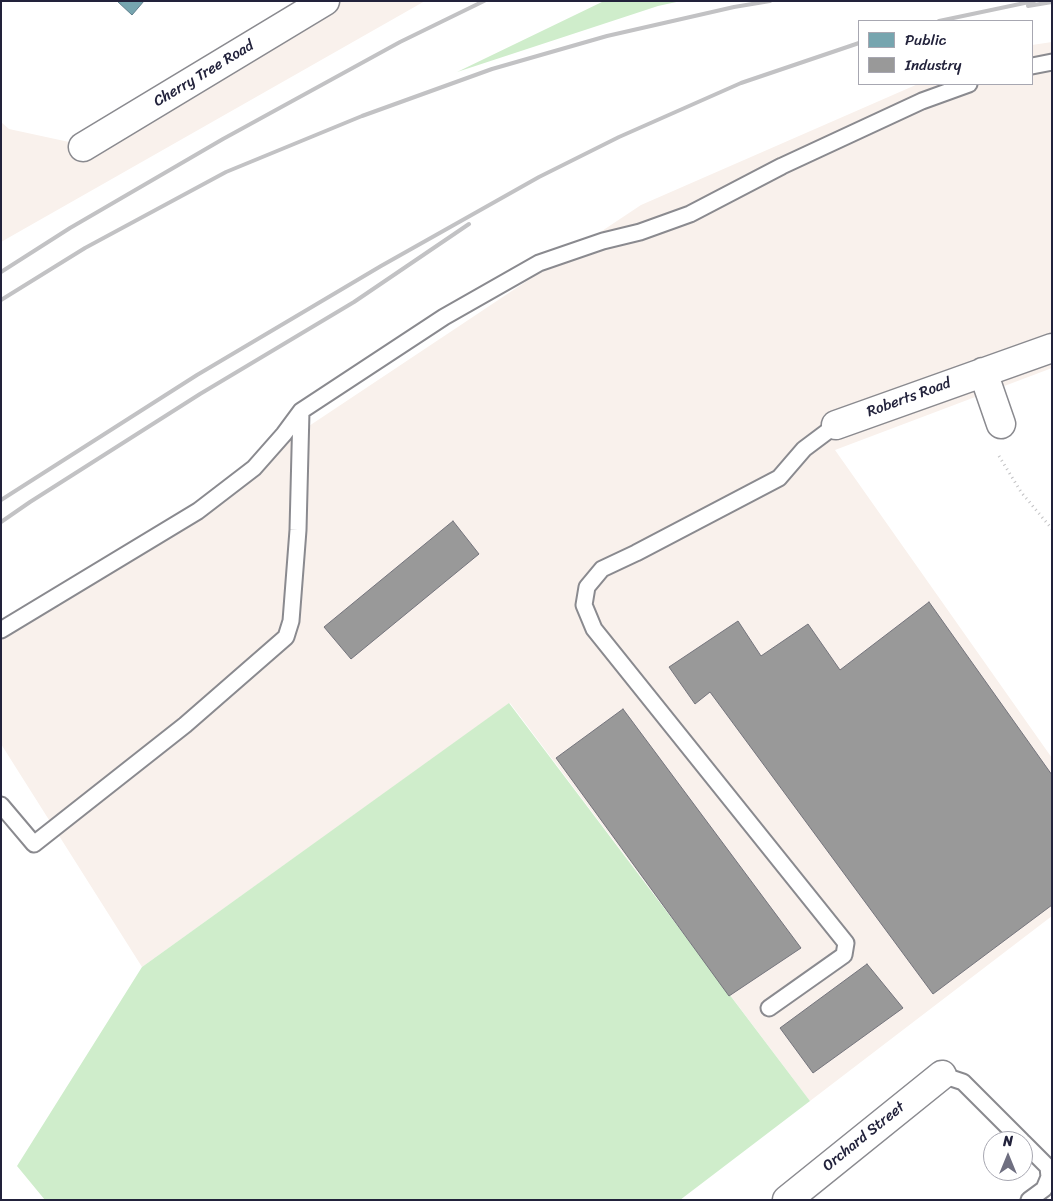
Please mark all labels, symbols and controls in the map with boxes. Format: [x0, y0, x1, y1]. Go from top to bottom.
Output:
legend [858, 20, 1033, 85]
text: Public [905, 27, 946, 53]
street label: Cherry Tree Road [151, 37, 257, 111]
text: Industry [905, 52, 962, 78]
street label: Roberts Road [865, 375, 953, 421]
street label: Orchard Street [819, 1098, 909, 1176]
text: N [1003, 1129, 1013, 1154]
north arrow [983, 1131, 1033, 1181]

